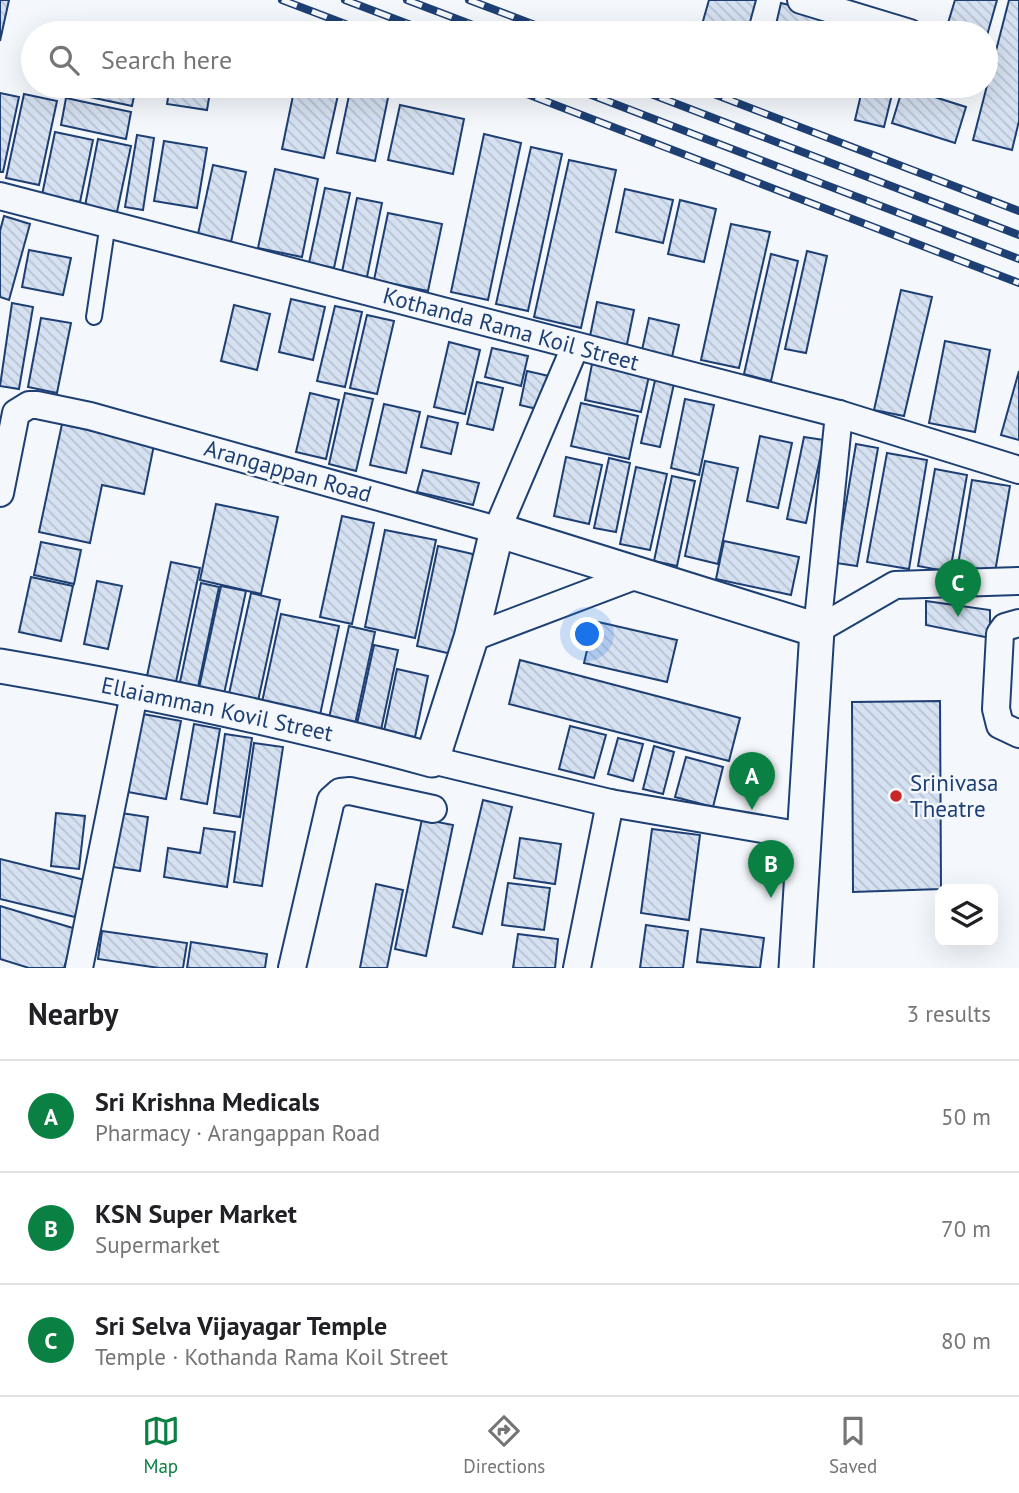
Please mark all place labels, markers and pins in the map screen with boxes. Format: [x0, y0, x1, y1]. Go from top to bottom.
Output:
pin: C [935, 559, 981, 617]
pin: A [729, 752, 775, 810]
place label: Srinivasa Theatre [910, 768, 999, 823]
marker: Srinivasa Theatre [888, 788, 904, 804]
pin: B [748, 840, 794, 898]

